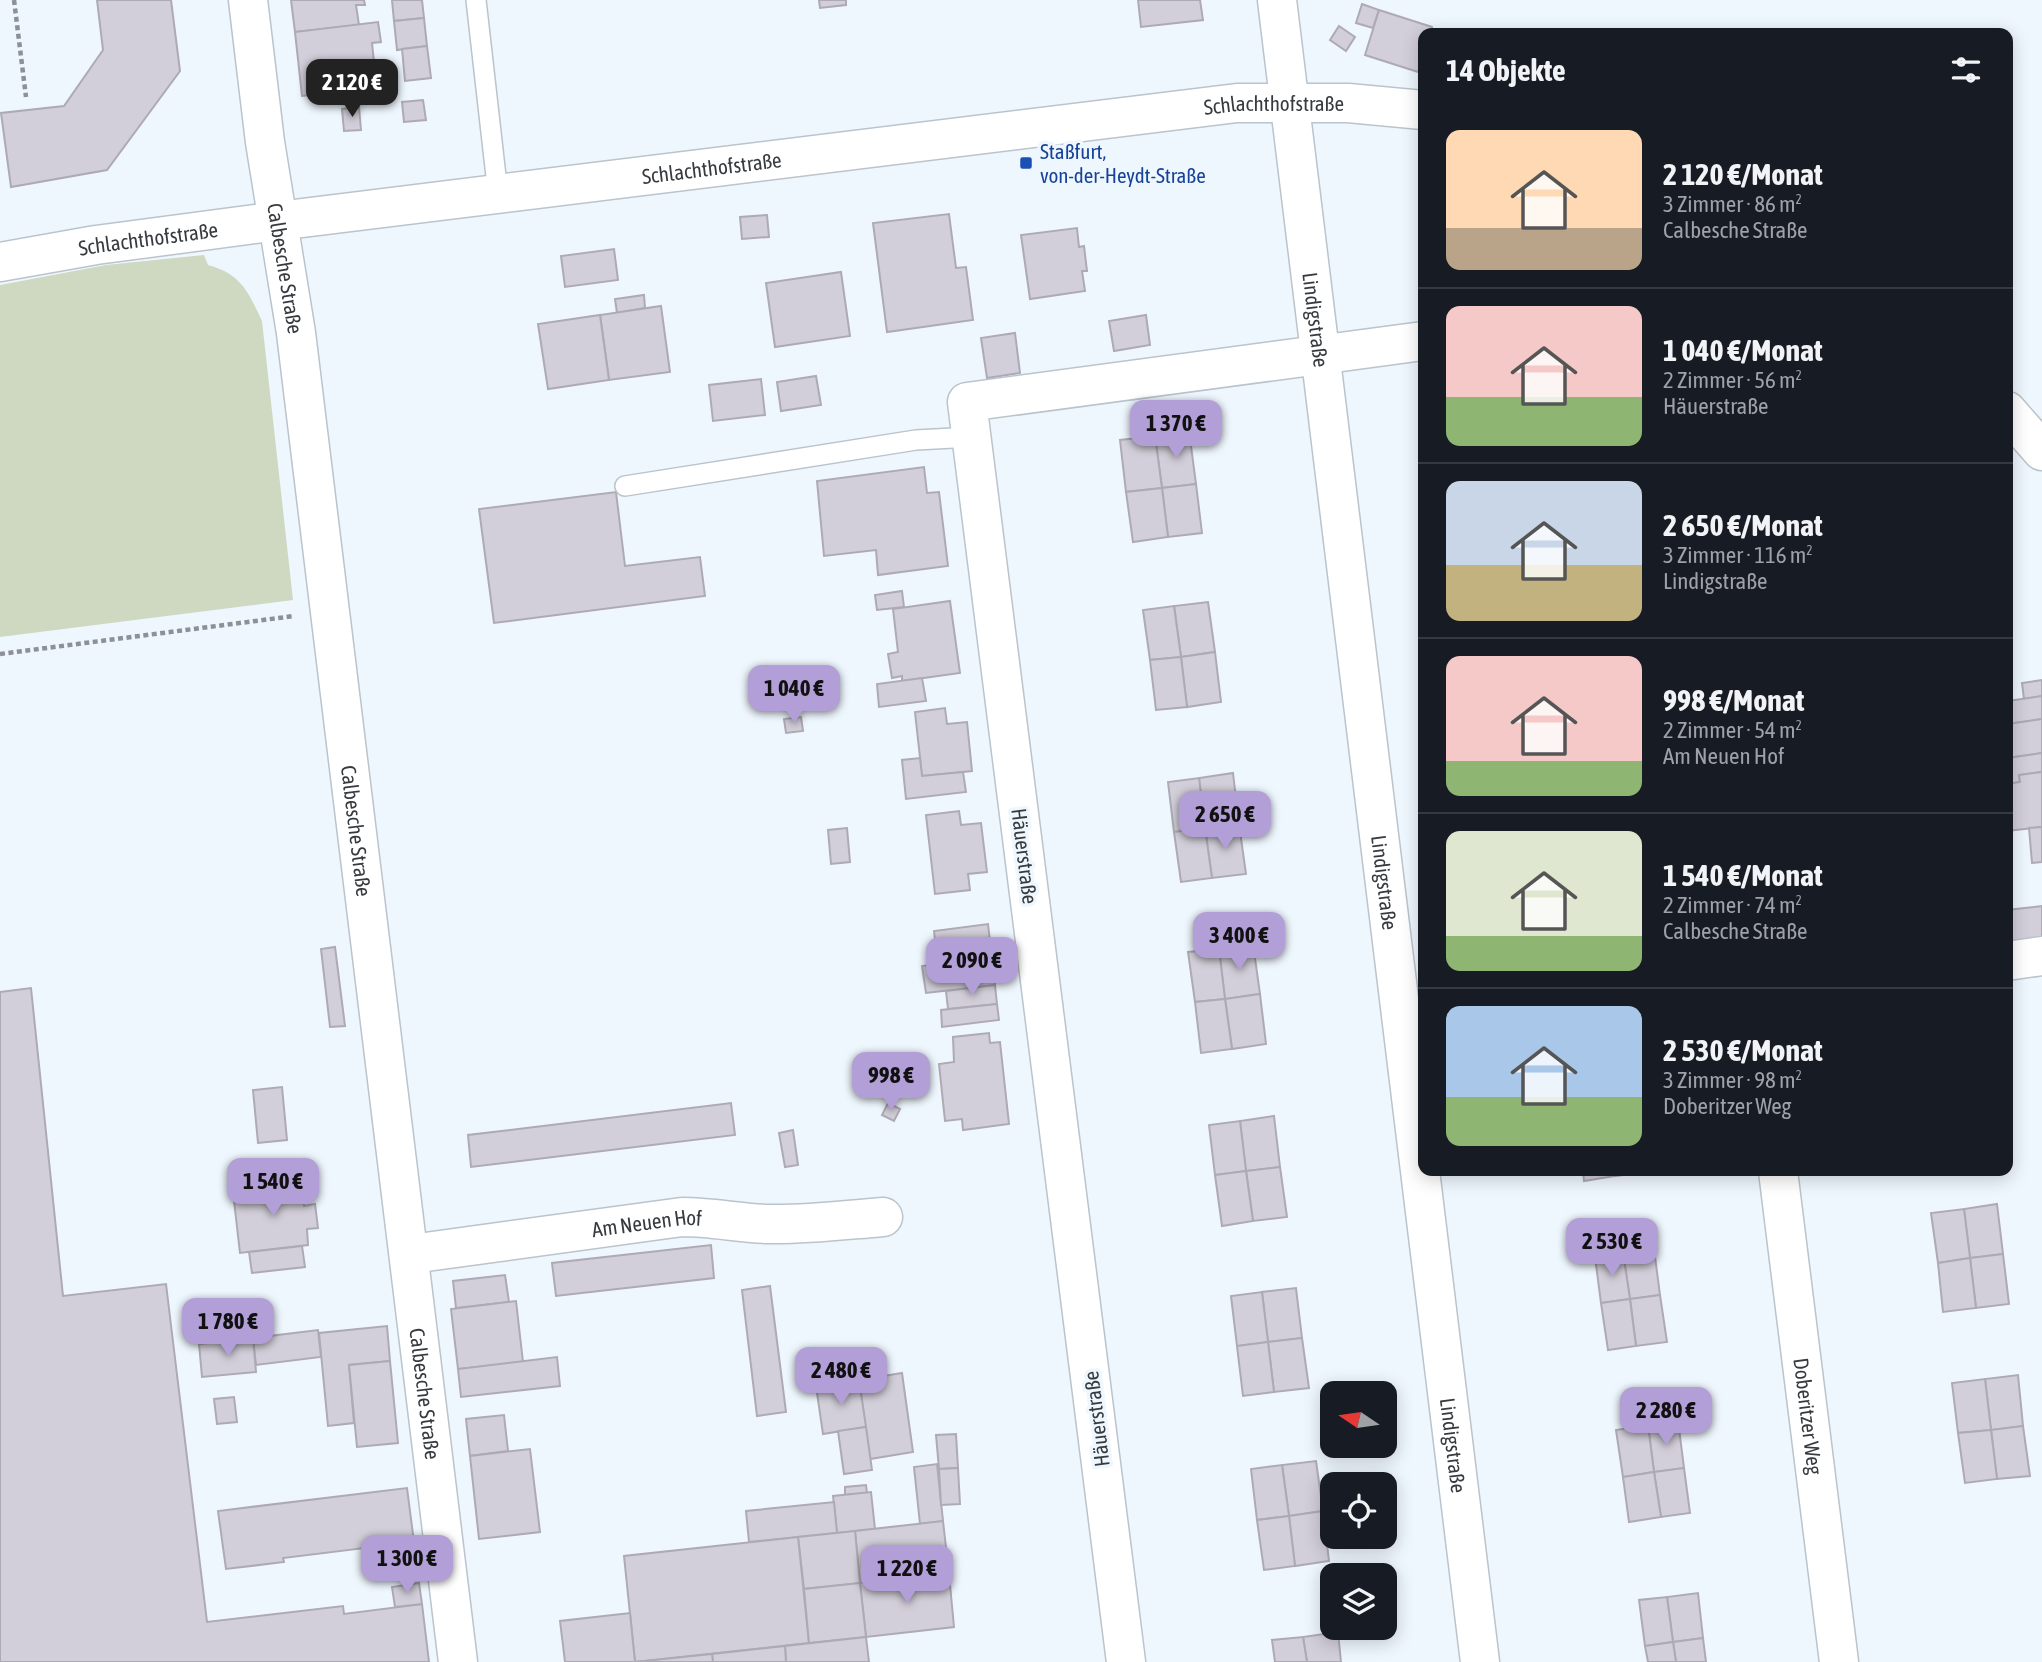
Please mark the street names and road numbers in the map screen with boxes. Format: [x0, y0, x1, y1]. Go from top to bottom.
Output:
street label: Schlachthofstraße [1202, 91, 1344, 119]
street label: Schlachthofstraße [640, 147, 783, 188]
street label: Calbesche Straße [263, 201, 308, 335]
street label: Schlachthofstraße [76, 217, 219, 260]
street label: Lindigstraße [1298, 271, 1334, 368]
street label: Calbesche Straße [337, 764, 377, 898]
street label: Häuerstraße [1007, 807, 1043, 905]
street label: Lindigstraße [1367, 834, 1402, 931]
street label: Am Neuen Hof [590, 1205, 703, 1241]
street label: Calbesche Straße [405, 1327, 445, 1461]
street label: Doberitzer Weg [1789, 1356, 1828, 1476]
street label: Häuerstraße [1078, 1370, 1114, 1468]
street label: Lindigstraße [1436, 1396, 1471, 1494]

